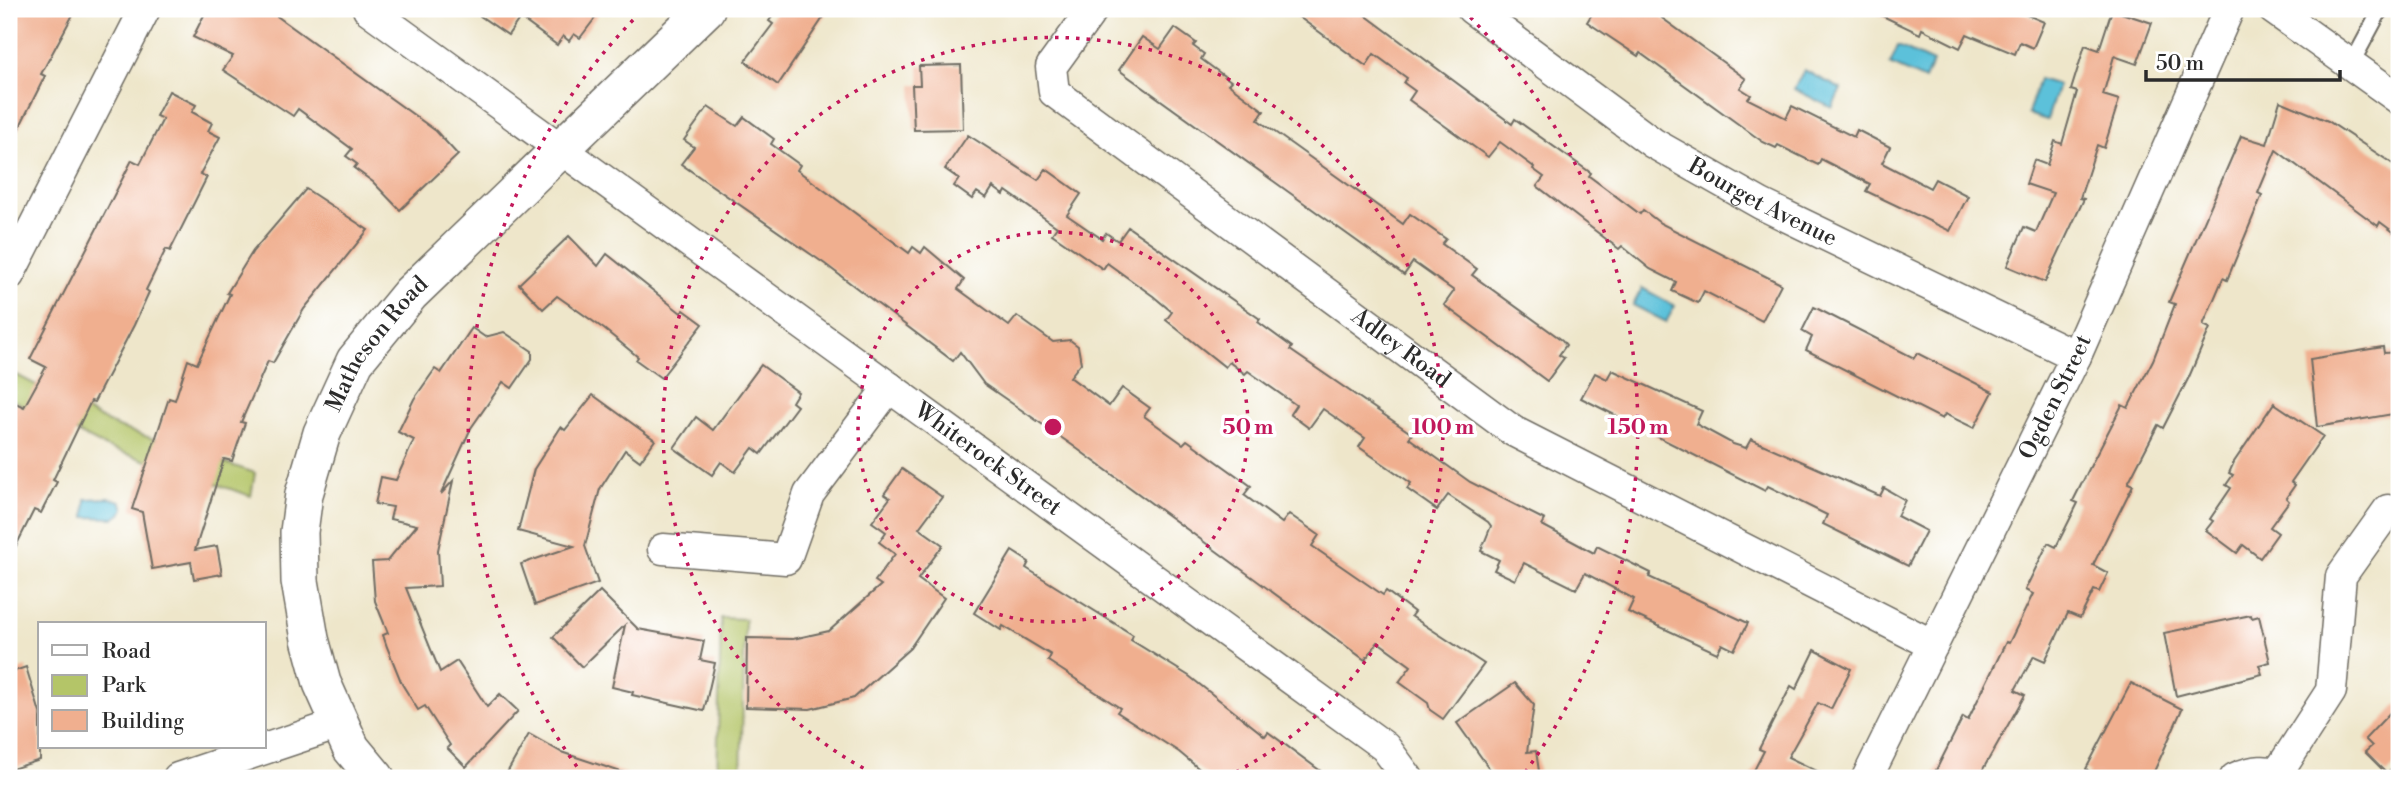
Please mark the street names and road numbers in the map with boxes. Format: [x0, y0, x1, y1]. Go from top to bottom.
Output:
street label: Bourget Avenue [1682, 151, 1842, 253]
street label: Matheson Road [320, 270, 434, 416]
street label: Adley Road [1345, 302, 1456, 394]
street label: Ogden Street [2013, 330, 2098, 464]
street label: Whiterock Street [908, 396, 1067, 522]

